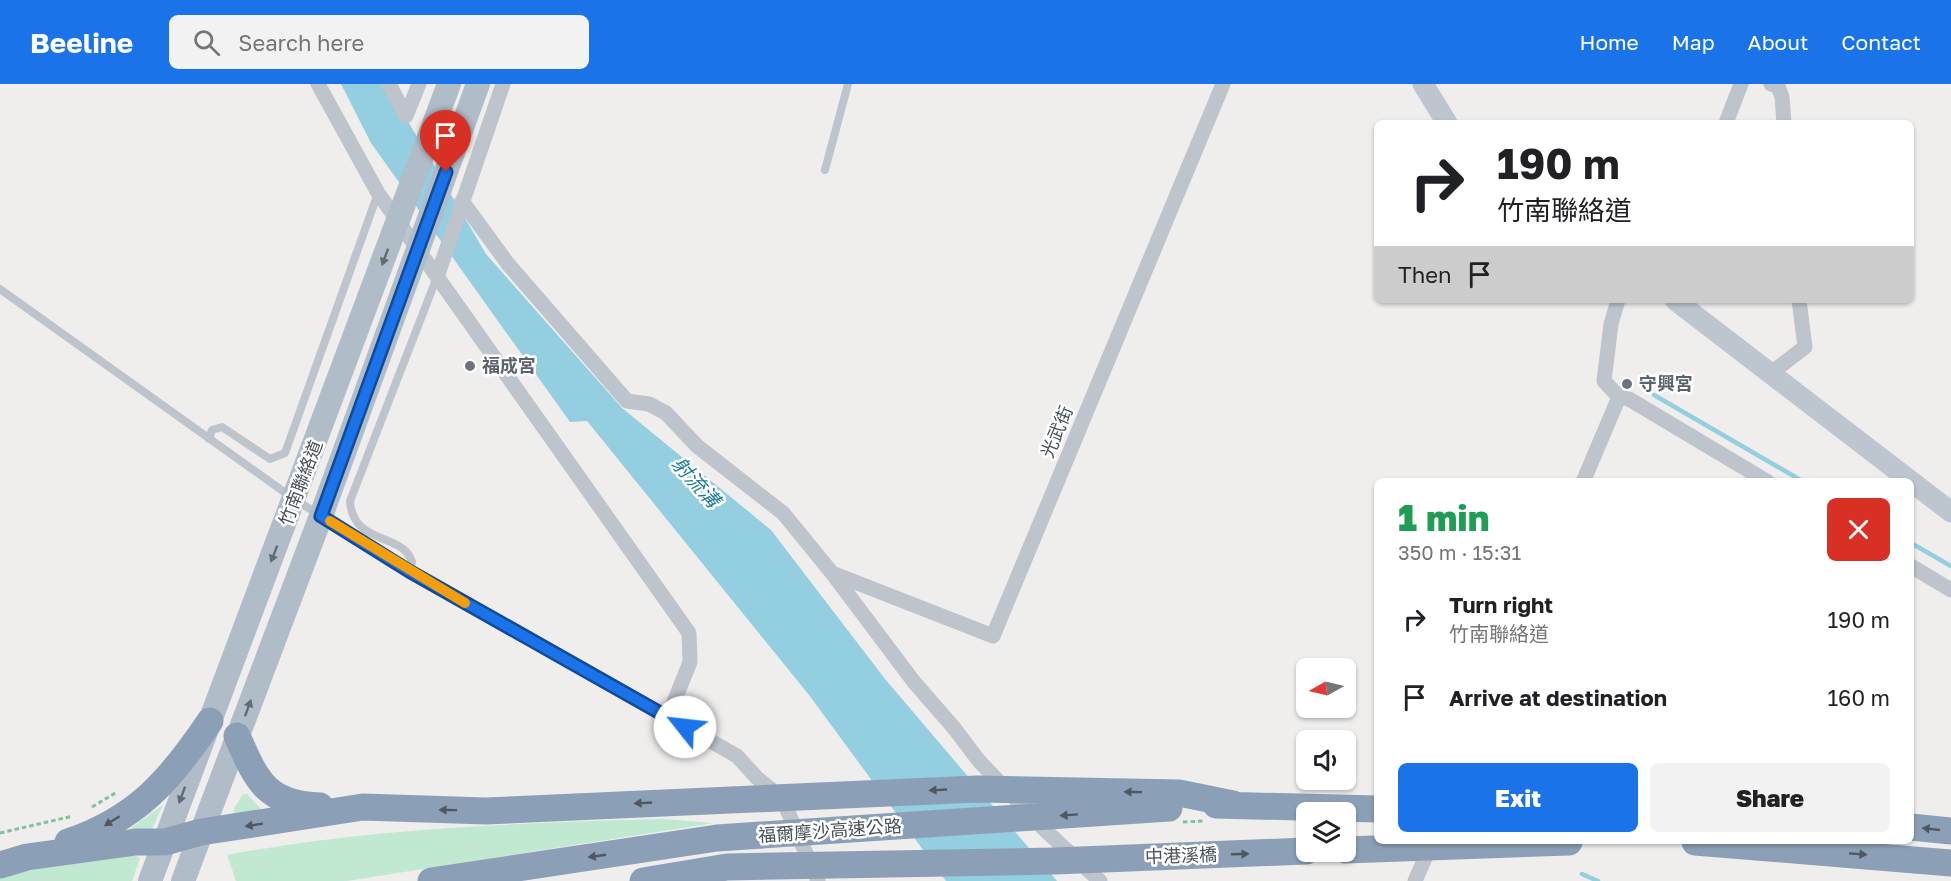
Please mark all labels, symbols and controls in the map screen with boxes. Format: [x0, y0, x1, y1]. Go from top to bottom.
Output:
search box [169, 15, 589, 69]
text: Beeline [30, 26, 133, 59]
icon: search [190, 26, 223, 59]
text: Search here [238, 29, 364, 56]
text: Home [1579, 29, 1639, 55]
text: Map [1672, 29, 1715, 55]
text: About [1748, 29, 1808, 55]
text: Contact [1841, 29, 1921, 55]
pin [420, 110, 471, 172]
icon: arrive [429, 119, 462, 152]
text: 190 m [1497, 138, 1620, 188]
icon: right [1398, 144, 1476, 222]
text: 竹南聯絡道 [1497, 194, 1632, 226]
one-way arrow [380, 248, 389, 266]
icon: arrive [1463, 258, 1496, 291]
text: Then [1398, 261, 1451, 288]
place label: 福成宮 [482, 354, 536, 376]
marker: 福成宮 [463, 359, 477, 373]
place label: 守興宮 [1639, 372, 1693, 394]
marker: 守興宮 [1620, 377, 1634, 391]
street label: 光武街 [1035, 402, 1077, 461]
street label: 竹南聯絡道 [274, 437, 326, 529]
water label: 射流溝 [668, 451, 728, 514]
text: 1 min [1398, 496, 1489, 539]
button: close [1827, 498, 1890, 561]
text: 350 m · 15:31 [1398, 540, 1521, 564]
one-way arrow [268, 545, 278, 563]
text: Turn right [1449, 591, 1553, 618]
icon: right [1398, 603, 1431, 636]
text: 190 m [1827, 606, 1890, 633]
text: 竹南聯絡道 [1449, 621, 1549, 645]
north arrow [1296, 658, 1356, 718]
map controls [1296, 658, 1356, 862]
icon: arrive [1398, 681, 1431, 714]
text: Arrive at destination [1449, 684, 1667, 711]
text: 160 m [1827, 684, 1890, 711]
position arrow [653, 695, 717, 759]
one-way arrow [243, 699, 253, 717]
button: sound [1296, 730, 1356, 790]
button: Exit [1398, 763, 1638, 832]
button: Share [1650, 763, 1890, 832]
one-way arrow [177, 786, 186, 804]
one-way arrow [929, 786, 948, 795]
one-way arrow [1124, 787, 1143, 797]
one-way arrow [633, 799, 652, 808]
button: layers [1296, 802, 1356, 862]
one-way arrow [438, 805, 457, 814]
one-way arrow [1060, 810, 1079, 820]
street label: 福爾摩沙高速公路 [757, 814, 903, 846]
one-way arrow [103, 816, 120, 827]
one-way arrow [245, 820, 264, 829]
one-way arrow [1921, 824, 1940, 834]
street label: 中港溪橋 [1145, 843, 1217, 867]
one-way arrow [1230, 849, 1249, 858]
one-way arrow [1848, 849, 1867, 859]
one-way arrow [587, 852, 606, 861]

